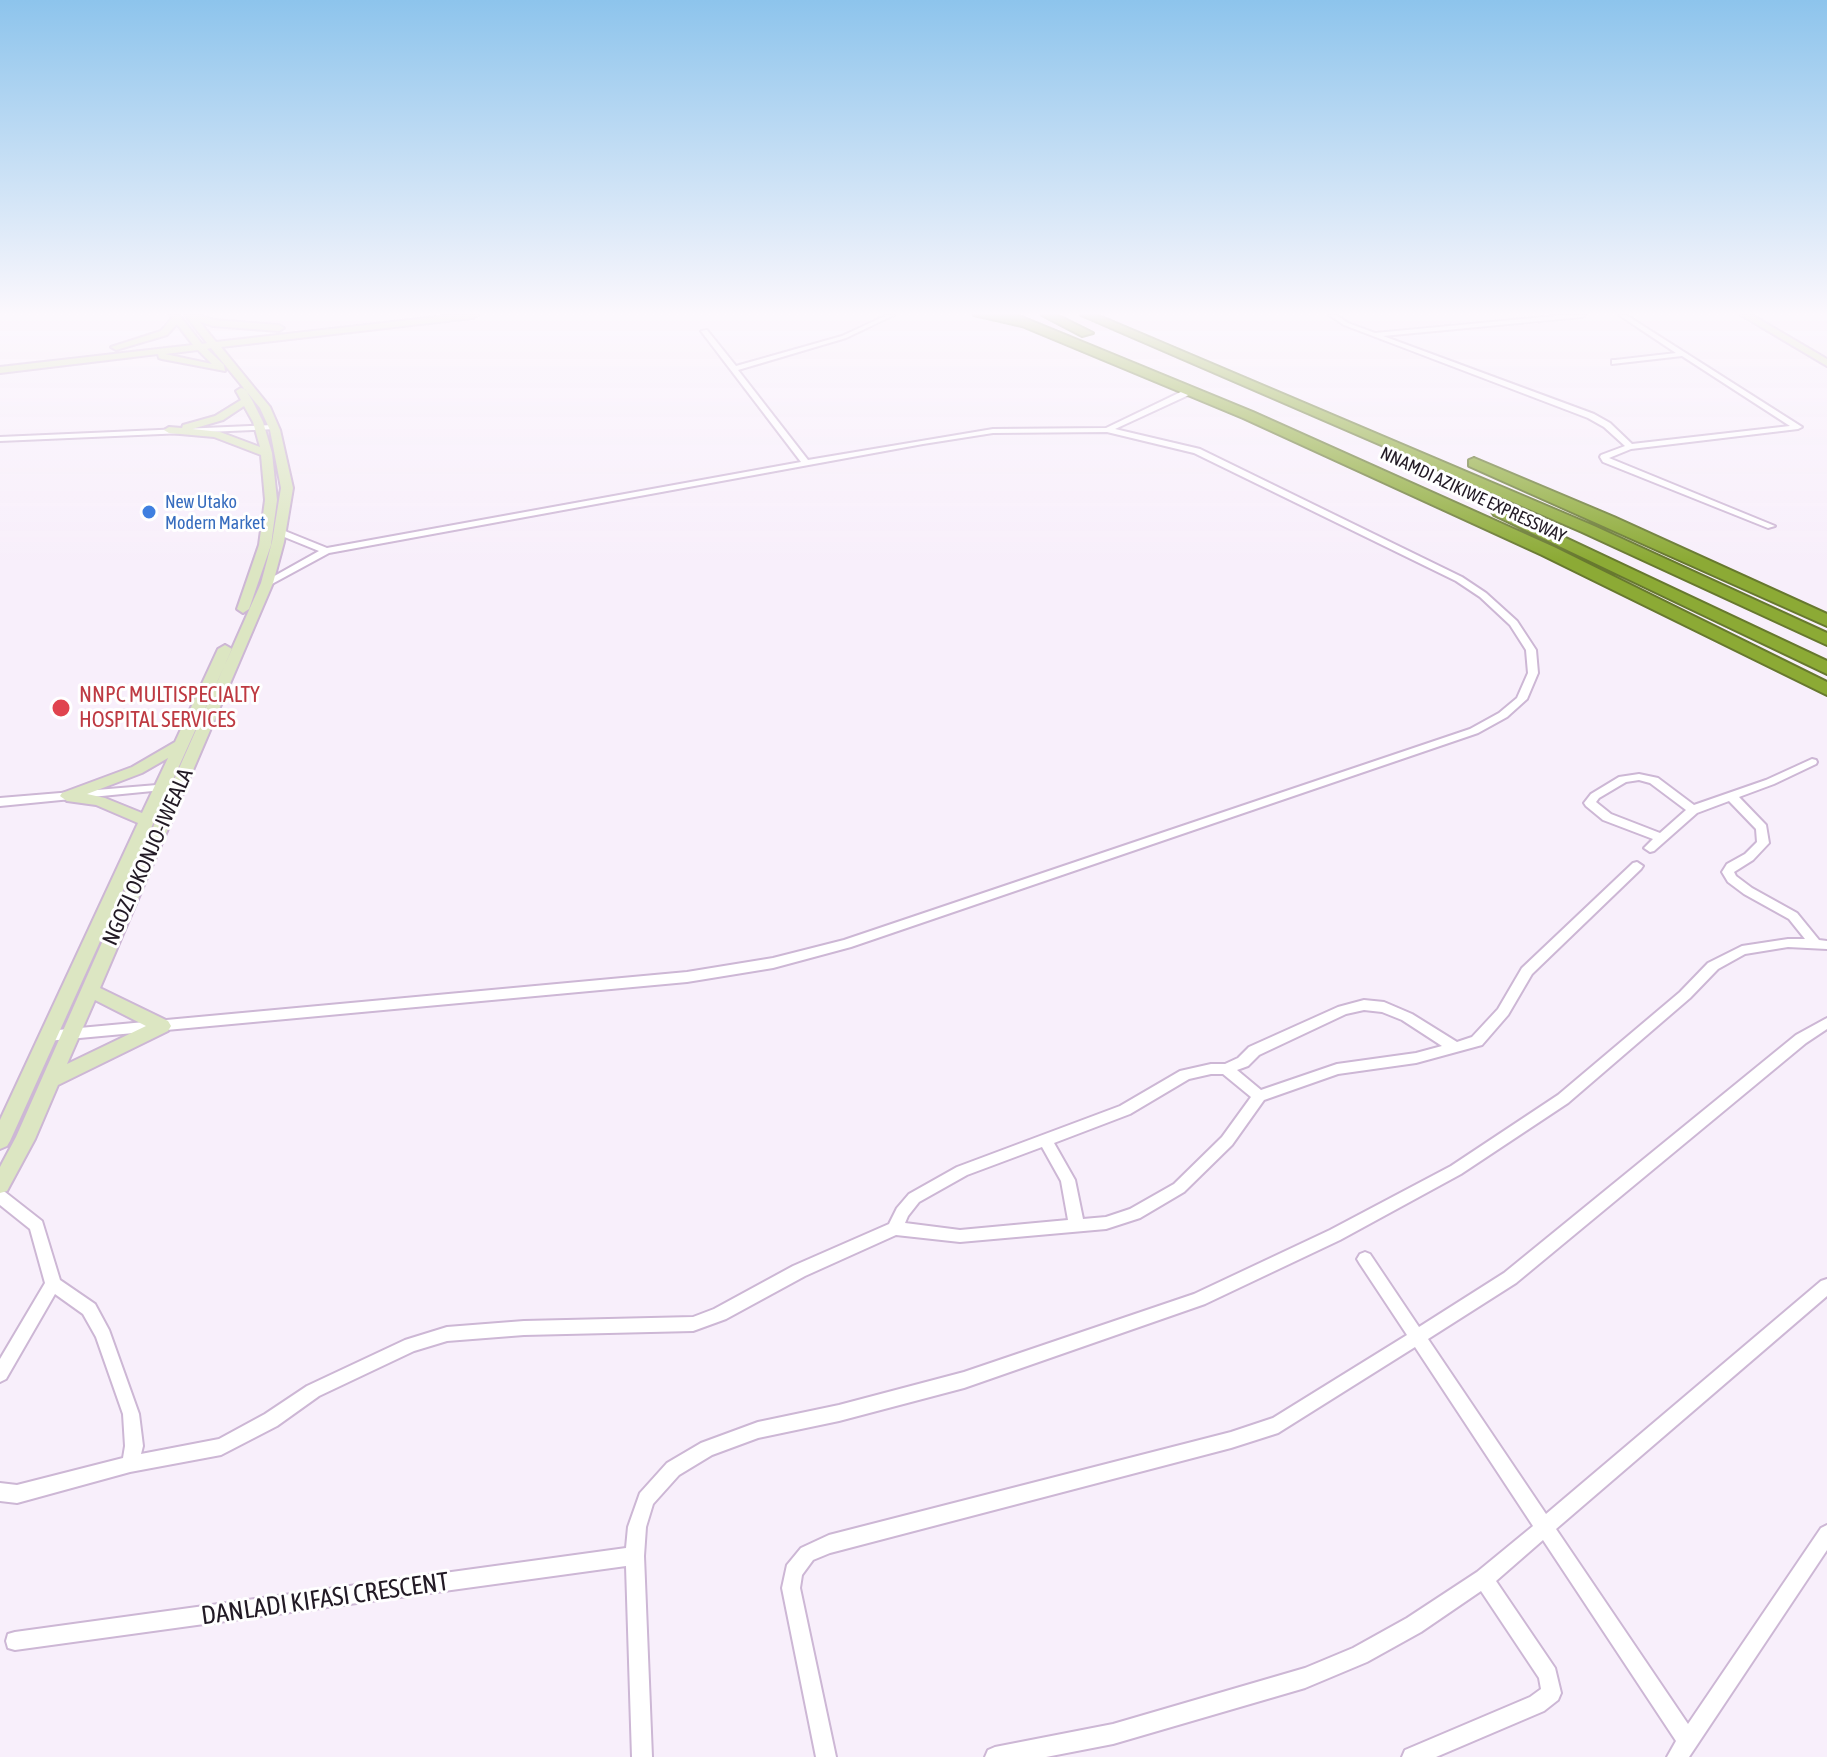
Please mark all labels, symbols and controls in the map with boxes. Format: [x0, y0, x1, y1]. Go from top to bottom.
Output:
street label: NNAMDI AZIKIWE EXPRESSWAY [1377, 442, 1569, 548]
place label: New Utako Modern Market [165, 491, 265, 534]
marker: New Utako Modern Market [140, 503, 158, 521]
place label: NNPC MULTISPECIALTY HOSPITAL SERVICES [79, 682, 260, 734]
marker: NNPC MULTISPECIALTY HOSPITAL SERVICES [50, 697, 72, 719]
street label: NGOZI OKONJO-IWEALA [97, 764, 199, 950]
street label: DANLADI KIFASI CRESCENT [199, 1566, 451, 1632]

